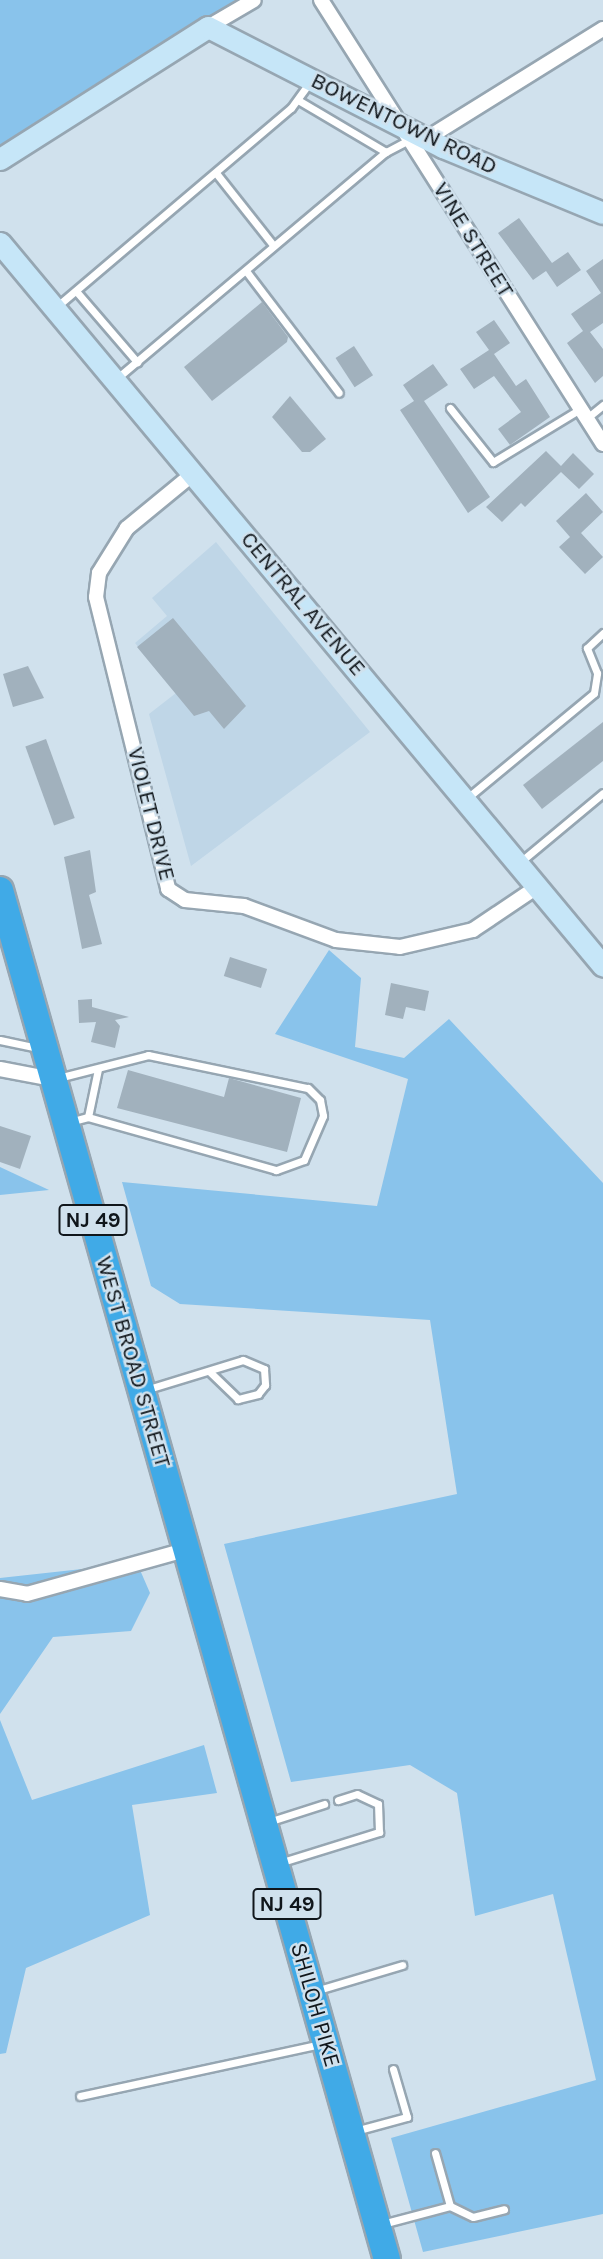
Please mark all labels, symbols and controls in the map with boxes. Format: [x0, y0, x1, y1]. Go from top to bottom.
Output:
street label: BOWENTOWN ROAD [306, 67, 502, 181]
street label: VINE STREET [427, 177, 519, 303]
street label: CENTRAL AVENUE [235, 526, 371, 682]
street label: VIOLET DRIVE [121, 744, 181, 884]
road number: NJ 49 [58, 1202, 128, 1238]
street label: WEST BROAD STREET [90, 1253, 176, 1471]
road number: NJ 49 [252, 1886, 322, 1922]
street label: SHILOH PIKE [284, 1940, 346, 2070]

